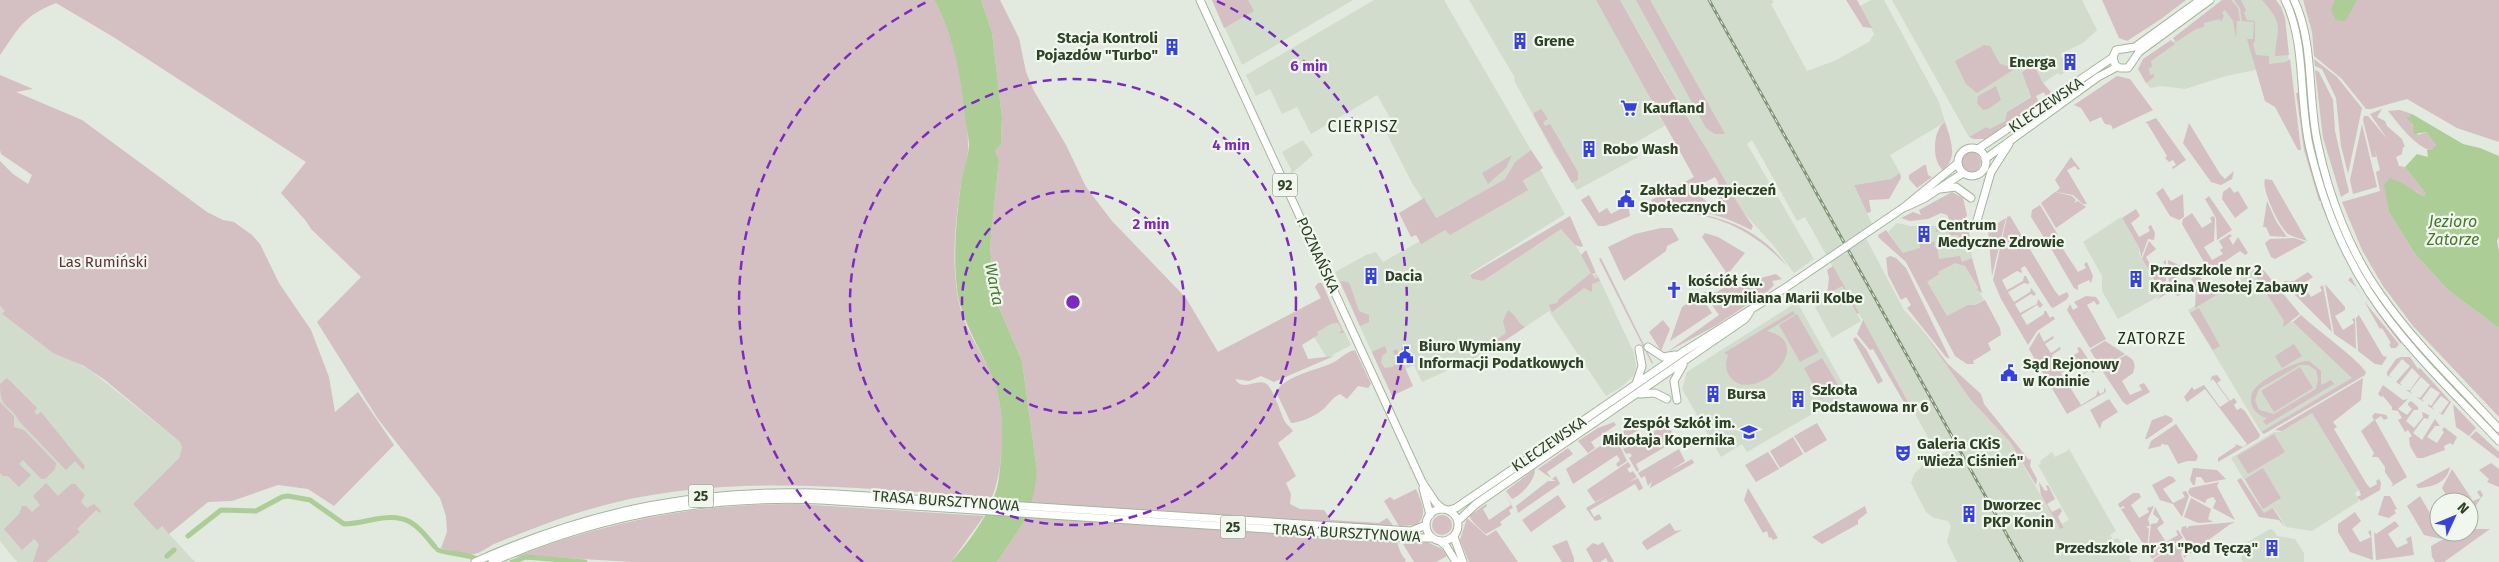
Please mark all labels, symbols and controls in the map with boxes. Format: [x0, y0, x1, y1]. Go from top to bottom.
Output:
place label: Stacja Kontroli Pojazdów "Turbo" [1036, 29, 1158, 64]
building icon: Grene [1510, 31, 1530, 51]
place label: Grene [1534, 32, 1574, 50]
building icon: Stacja Kontroli Pojazdów "Turbo" [1162, 37, 1182, 57]
building icon: Energa [2060, 52, 2080, 72]
place label: Energa [2009, 53, 2056, 71]
text: 6 min [1290, 57, 1328, 75]
street label: KLECZEWSKA [2005, 73, 2087, 137]
supermarket icon: Kaufland [1619, 98, 1639, 118]
place label: Kaufland [1643, 99, 1704, 117]
district label: CIERPISZ [1328, 117, 1398, 136]
text: 4 min [1212, 136, 1250, 154]
building icon: Robo Wash [1579, 139, 1599, 159]
place label: Robo Wash [1603, 140, 1678, 158]
road number: 92 [1272, 174, 1298, 196]
place label: Zakład Ubezpieczeń Społecznych [1640, 181, 1776, 216]
public building icon: Zakład Ubezpieczeń Społecznych [1616, 189, 1636, 209]
water label: Jezioro Zatorze [2426, 212, 2479, 249]
street label: POZNAŃSKA [1293, 214, 1343, 296]
text: 2 min [1133, 215, 1169, 233]
place label: Centrum Medyczne Zdrowie [1938, 216, 2064, 251]
building icon: Centrum Medyczne Zdrowie [1914, 224, 1934, 244]
park label: Las Rumiński [59, 253, 147, 271]
water label: Warta [981, 261, 1008, 307]
place label: Przedszkole nr 2 Kraina Wesołej Zabawy [2150, 261, 2308, 296]
building icon: Dacia [1361, 266, 1381, 286]
place label: Dacia [1385, 267, 1422, 285]
building icon: Przedszkole nr 2 Kraina Wesołej Zabawy [2126, 269, 2146, 289]
place label: kościół św. Maksymiliana Marii Kolbe [1688, 272, 1863, 307]
church icon: kościół św. Maksymiliana Marii Kolbe [1664, 280, 1684, 300]
centre of rings [1064, 293, 1082, 311]
district label: ZATORZE [2118, 329, 2186, 348]
place label: Biuro Wymiany Informacji Podatkowych [1419, 337, 1584, 372]
public building icon: Biuro Wymiany Informacji Podatkowych [1395, 345, 1415, 365]
place label: Sąd Rejonowy w Koninie [2023, 355, 2119, 390]
public building icon: Sąd Rejonowy w Koninie [1999, 363, 2019, 383]
place label: Szkoła Podstawowa nr 6 [1812, 381, 1929, 416]
building icon: Bursa [1703, 384, 1723, 404]
place label: Bursa [1727, 385, 1766, 403]
building icon: Szkoła Podstawowa nr 6 [1788, 389, 1808, 409]
street label: KLECZEWSKA [1508, 412, 1590, 476]
place label: Zespół Szkół im. Mikołaja Kopernika [1603, 414, 1735, 449]
school or university icon: Zespół Szkół im. Mikołaja Kopernika [1739, 422, 1759, 442]
place label: Galeria CKiS "Wieża Ciśnień" [1917, 435, 2023, 470]
theatre icon: Galeria CKiS "Wieża Ciśnień" [1893, 443, 1913, 463]
road number: 25 [688, 484, 714, 508]
street label: TRASA BURSZTYNOWA [872, 487, 1021, 515]
north arrow [2429, 492, 2479, 542]
place label: Dworzec PKP Konin [1983, 496, 2054, 531]
text: N [2454, 499, 2472, 518]
building icon: Dworzec PKP Konin [1959, 504, 1979, 524]
road number: 25 [1220, 516, 1246, 538]
street label: TRASA BURSZTYNOWA [1273, 520, 1421, 546]
building icon: Przedszkole nr 31 "Pod Tęczą" [2262, 538, 2282, 558]
place label: Przedszkole nr 31 "Pod Tęczą" [2055, 539, 2258, 557]

